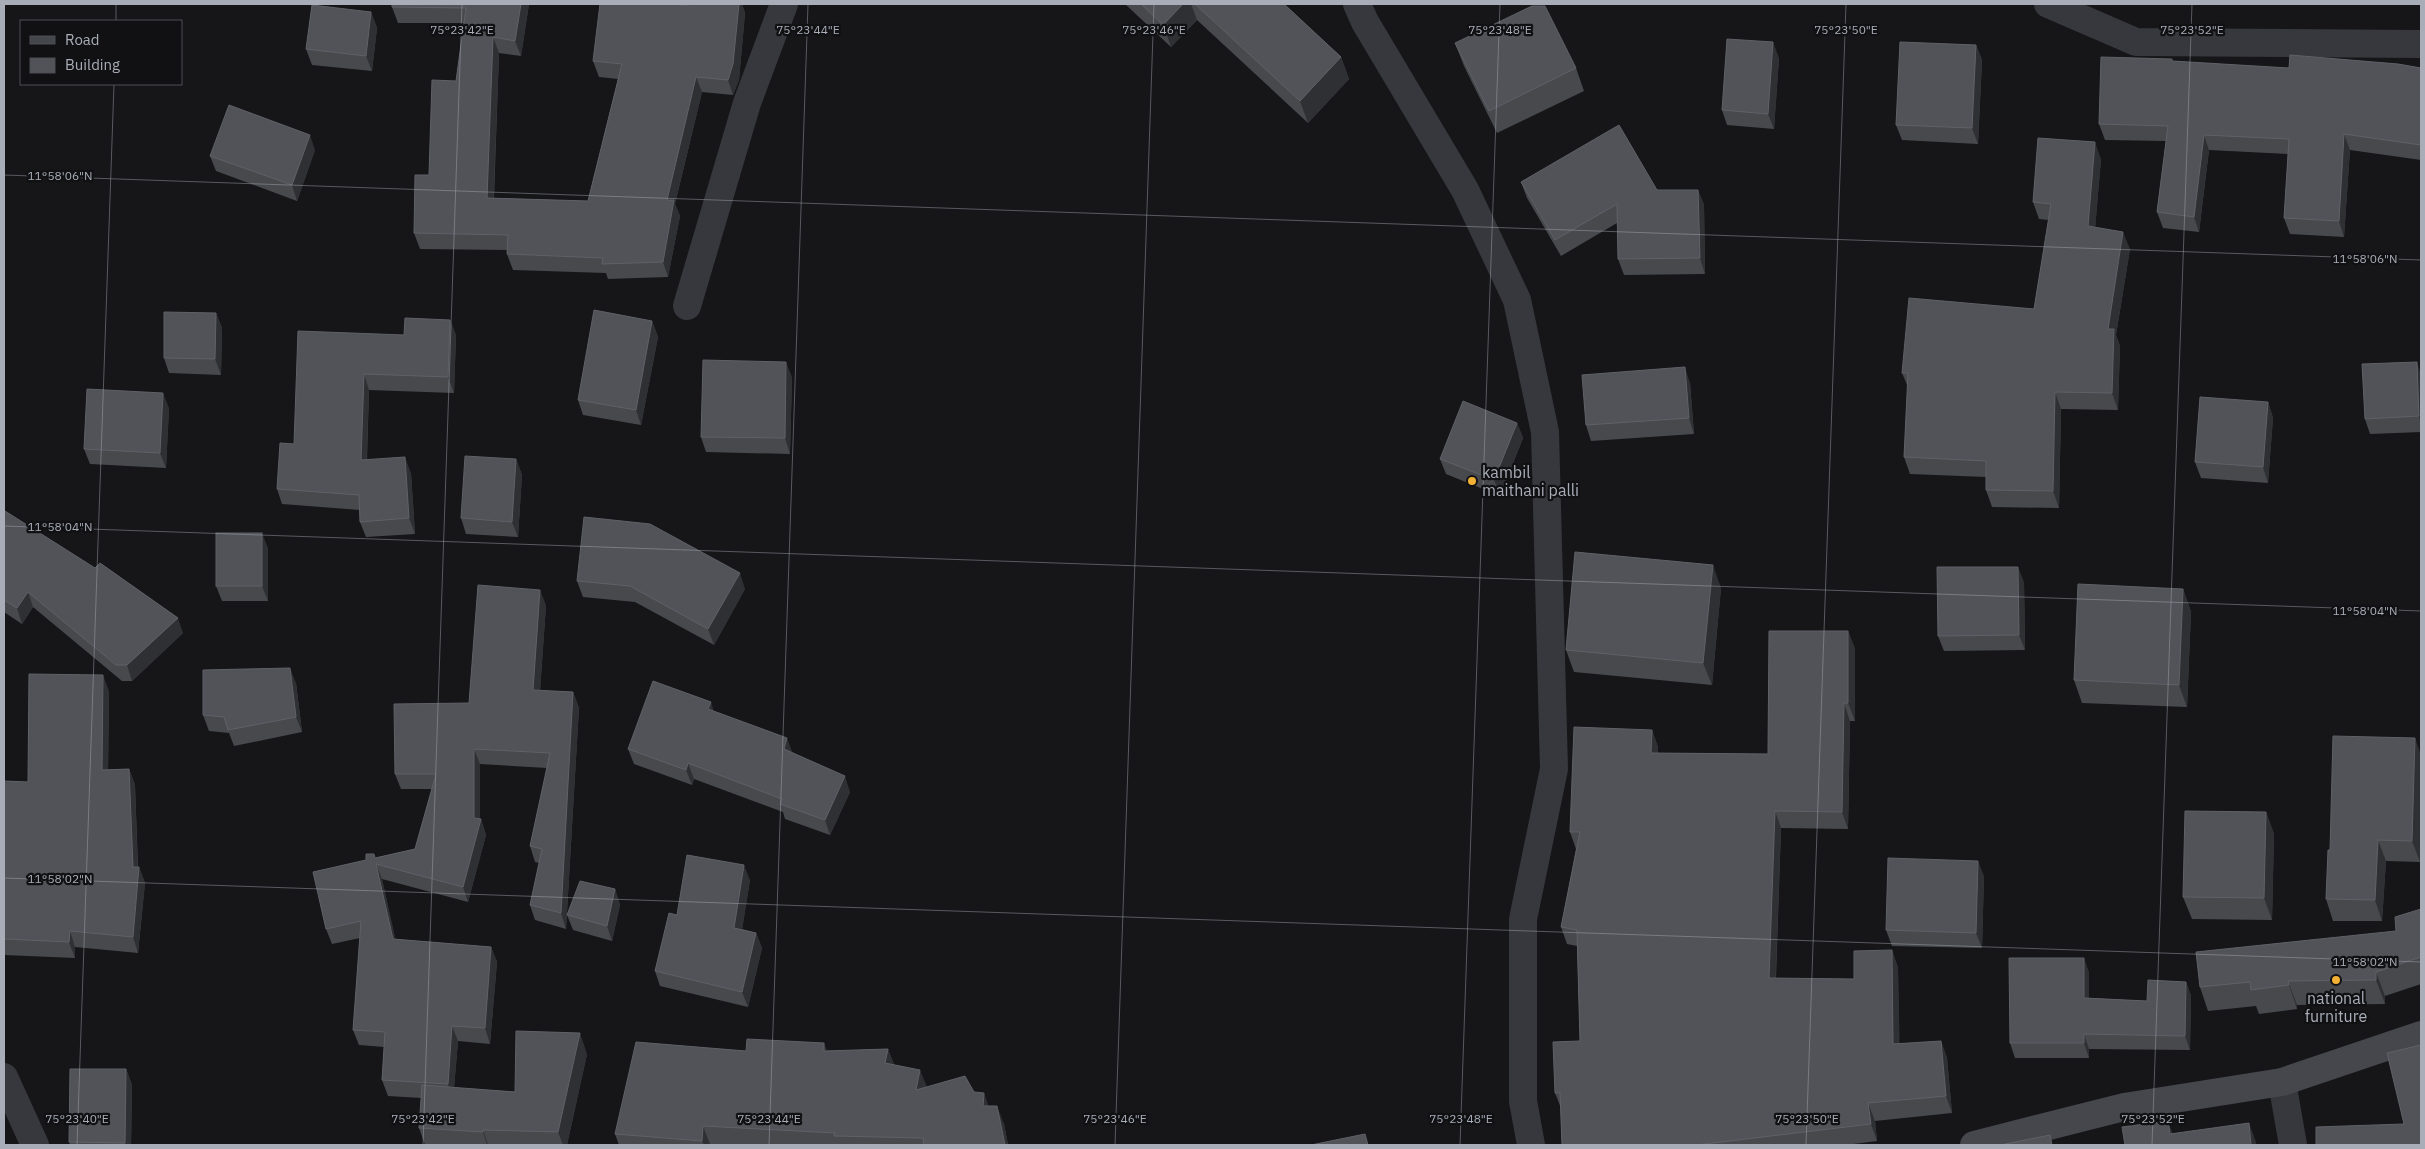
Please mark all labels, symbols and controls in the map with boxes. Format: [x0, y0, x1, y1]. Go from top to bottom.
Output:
legend [20, 20, 182, 85]
text: 75°23'42"E [430, 22, 494, 37]
text: 75°23'44"E [776, 22, 840, 37]
text: 75°23'46"E [1122, 22, 1186, 37]
text: 75°23'48"E [1468, 22, 1532, 37]
text: 75°23'50"E [1814, 22, 1878, 37]
text: 75°23'52"E [2160, 22, 2224, 37]
text: Road [65, 30, 100, 49]
text: Building [65, 55, 120, 74]
text: 11°58'06"N [27, 168, 93, 183]
text: 11°58'06"N [2332, 251, 2398, 266]
place label: kambil maithani palli [1482, 462, 1579, 500]
marker: kambil maithani palli [1466, 475, 1478, 487]
text: 11°58'04"N [27, 519, 93, 534]
text: 11°58'04"N [2332, 603, 2398, 618]
text: 11°58'02"N [27, 871, 93, 886]
text: 11°58'02"N [2332, 954, 2398, 969]
marker: national furniture [2330, 974, 2342, 986]
place label: national furniture [2305, 988, 2367, 1026]
text: 75°23'40"E [45, 1111, 109, 1126]
text: 75°23'42"E [391, 1111, 455, 1126]
text: 75°23'44"E [737, 1111, 801, 1126]
text: 75°23'46"E [1083, 1111, 1147, 1126]
text: 75°23'48"E [1429, 1111, 1493, 1126]
text: 75°23'50"E [1775, 1111, 1839, 1126]
text: 75°23'52"E [2121, 1111, 2185, 1126]

